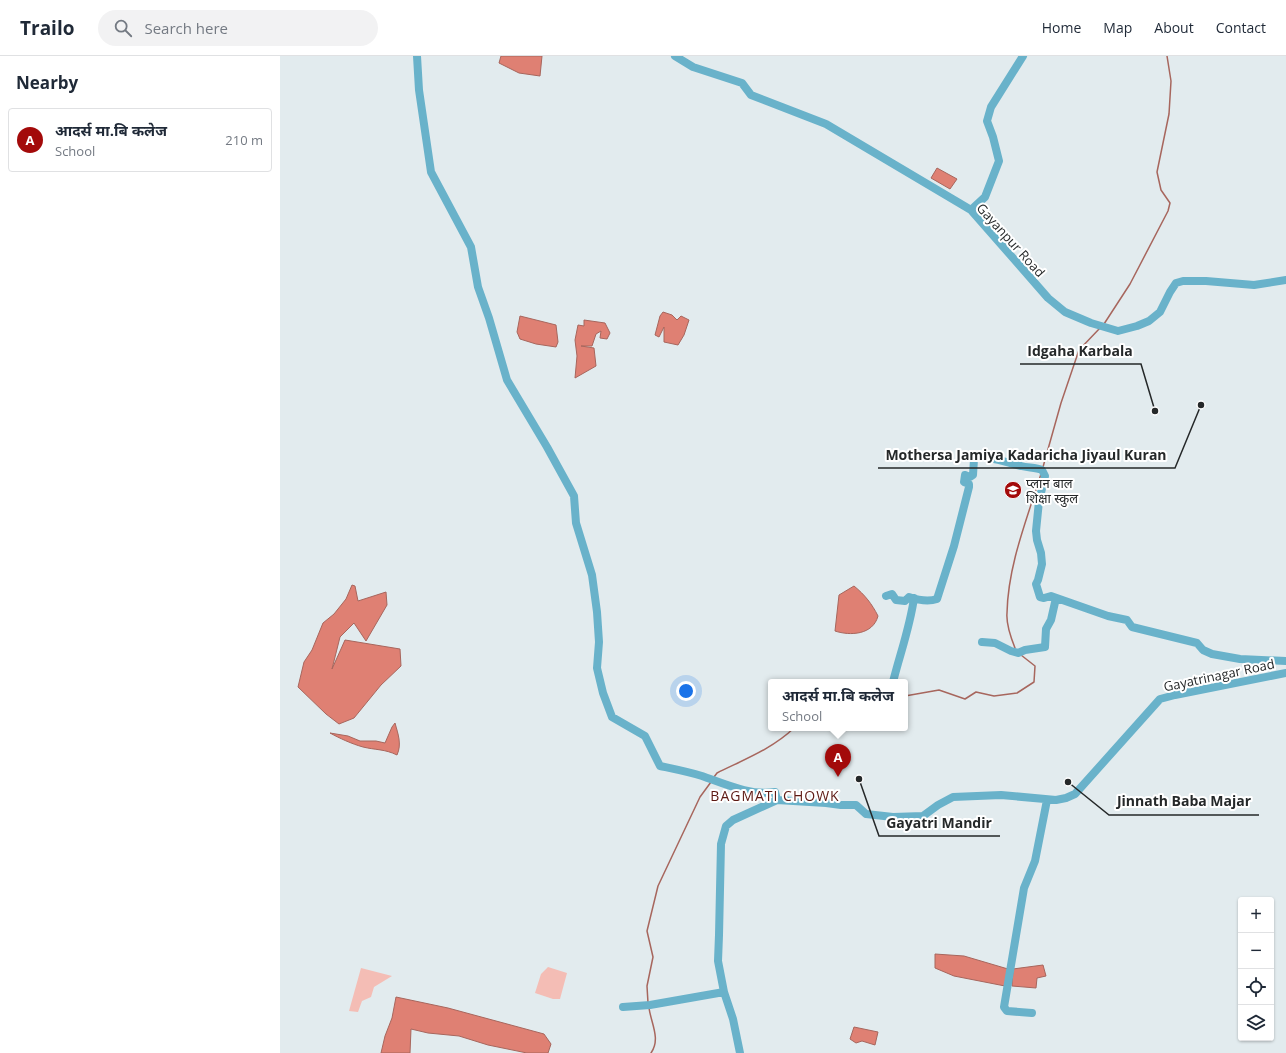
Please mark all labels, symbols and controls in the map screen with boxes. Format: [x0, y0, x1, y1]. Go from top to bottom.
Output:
search box [98, 10, 378, 46]
text: Trailo [20, 15, 74, 41]
icon: search [112, 17, 134, 39]
text: Search here [144, 18, 228, 38]
text: Home [1042, 18, 1081, 37]
text: Map [1103, 18, 1132, 37]
text: About [1154, 18, 1194, 37]
text: Contact [1216, 18, 1266, 37]
text: Nearby [16, 71, 78, 94]
text: आदर्स मा.बि कलेज [55, 120, 167, 140]
text: A [26, 131, 34, 149]
text: 210 m [225, 131, 263, 149]
text: School [55, 142, 95, 160]
street label: Gayanpur Road [973, 199, 1049, 281]
callout: Idgaha Karbala [1020, 338, 1141, 364]
text: Idgaha Karbala [1027, 341, 1133, 360]
callout: Mothersa Jamiya Kadaricha Jiyaul Kuran [878, 442, 1175, 468]
text: Mothersa Jamiya Kadaricha Jiyaul Kuran [885, 445, 1167, 464]
place label: प्लान बाल शिक्षा स्कुल [1026, 474, 1078, 507]
school or university icon: प्लान बाल शिक्षा स्कुल [1003, 480, 1023, 500]
street label: Gayatrinagar Road [1162, 654, 1276, 696]
popup [768, 679, 908, 731]
your location [676, 681, 696, 701]
text: आदर्स मा.बि कलेज [782, 685, 894, 705]
text: School [782, 707, 822, 725]
pin: A [825, 744, 851, 777]
district label: BAGMATI CHOWK [710, 786, 840, 805]
callout: Jinnath Baba Majar [1109, 789, 1259, 815]
text: Jinnath Baba Majar [1115, 791, 1252, 810]
callout: Gayatri Mandir [879, 810, 1000, 836]
text: Gayatri Mandir [886, 813, 992, 832]
map controls [1238, 897, 1274, 1041]
button: + [1238, 897, 1274, 933]
button: − [1238, 933, 1274, 969]
button: locate [1238, 969, 1274, 1005]
button: layers [1238, 1005, 1274, 1041]

